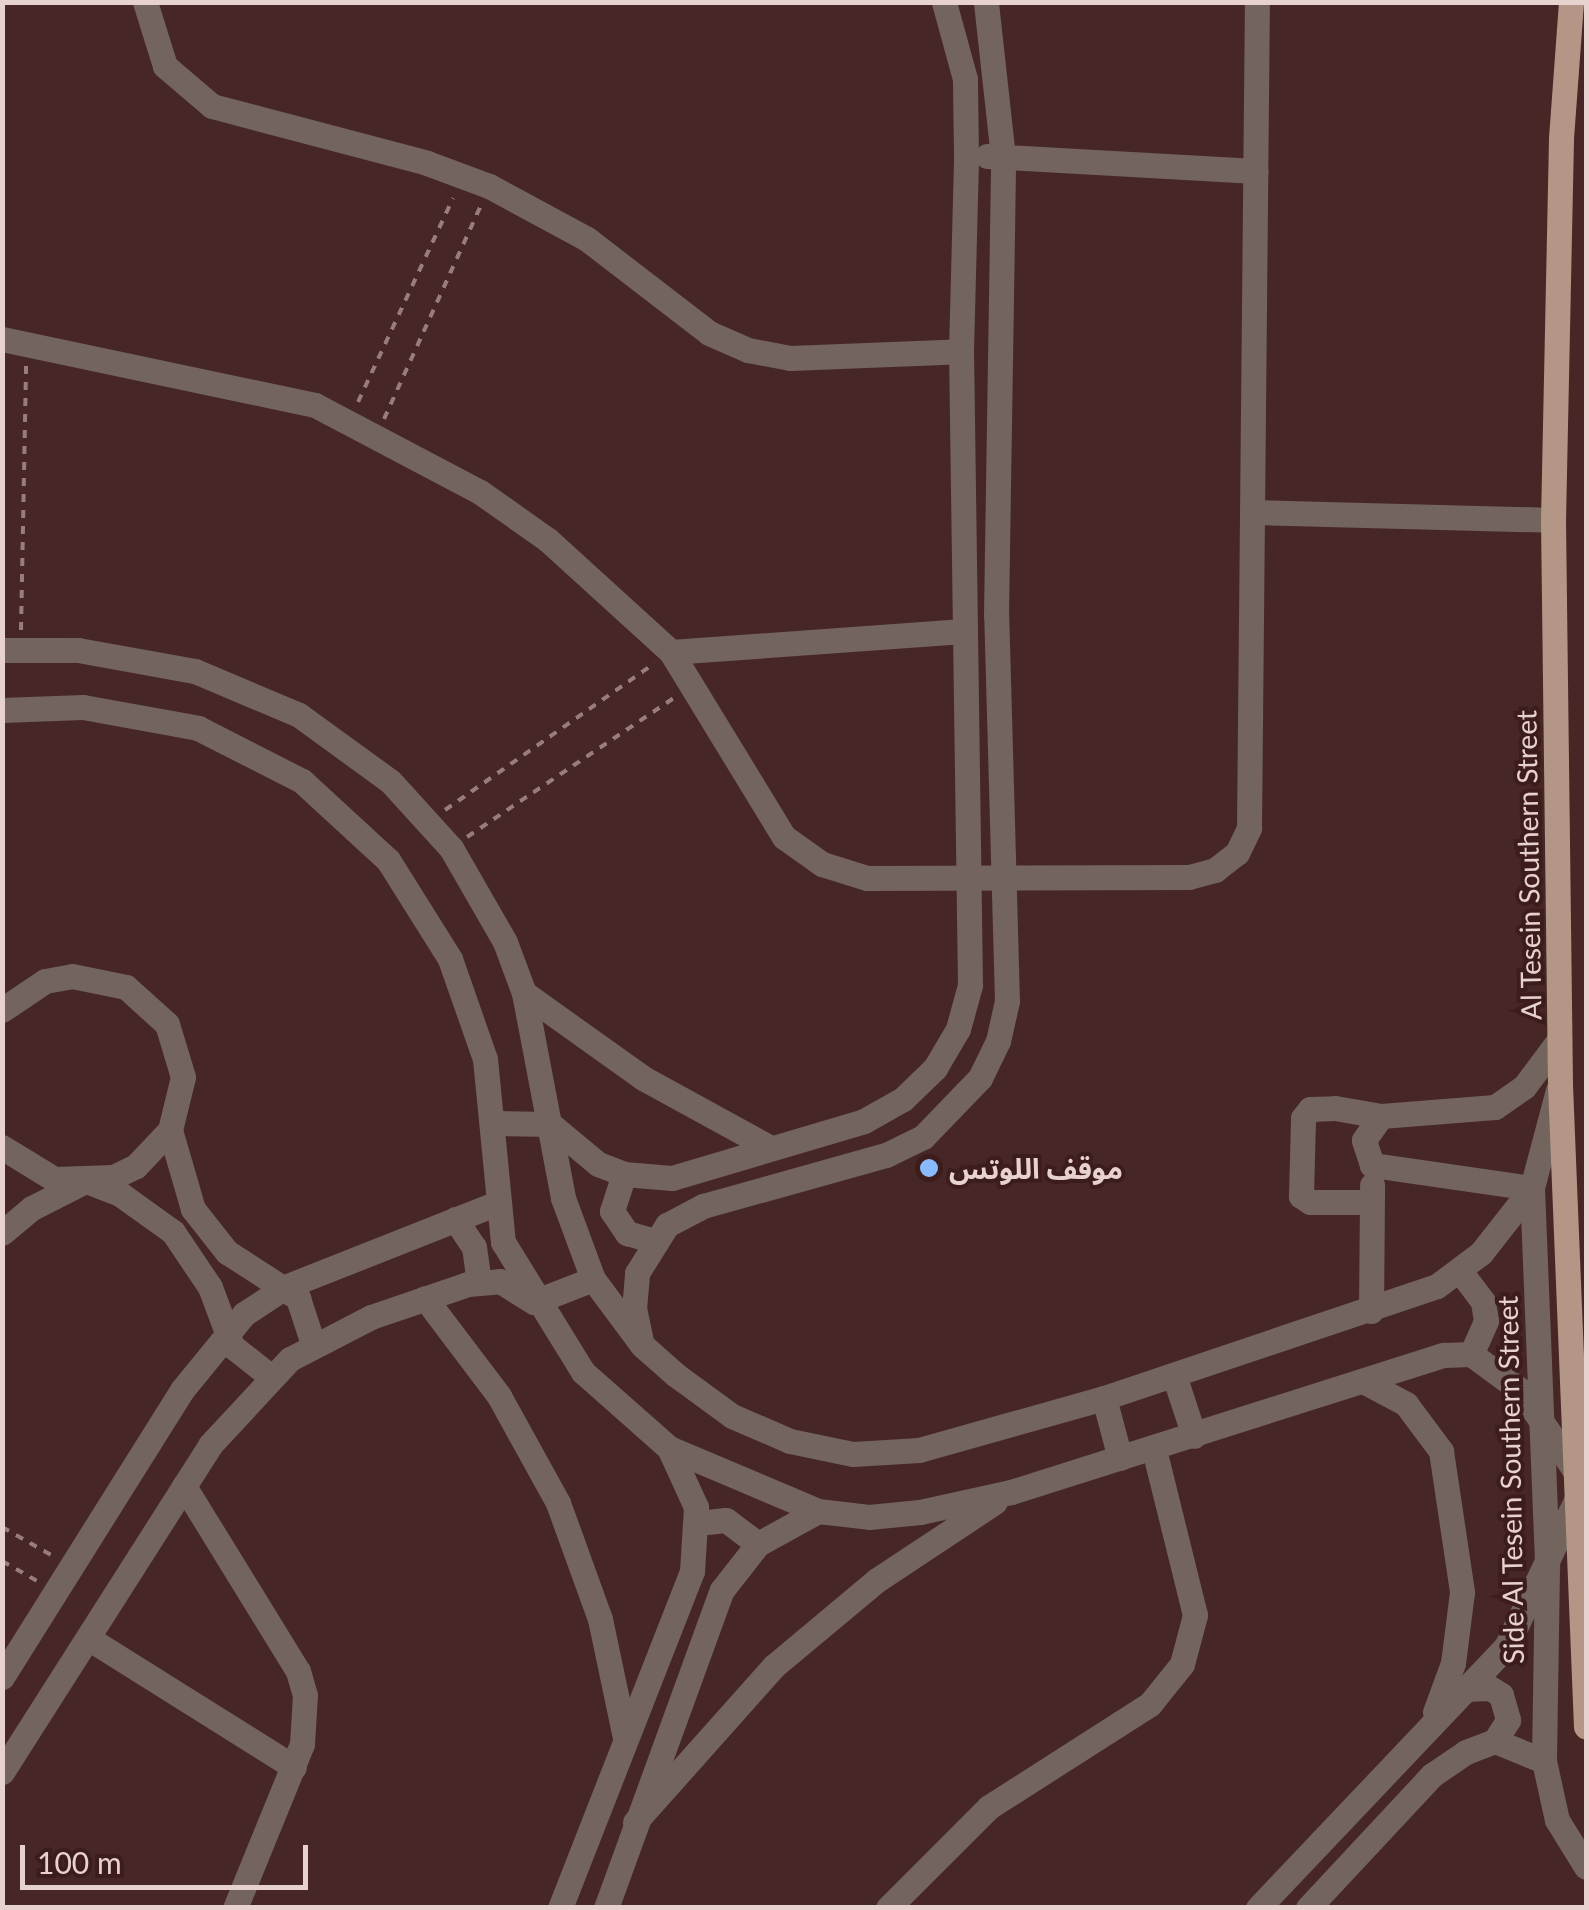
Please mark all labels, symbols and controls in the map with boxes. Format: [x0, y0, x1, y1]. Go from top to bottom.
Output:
street label: Al Tesein Southern Street [1508, 709, 1548, 1021]
place label: موقف اللوتس [949, 1151, 1123, 1185]
marker: موقف اللوتس [918, 1157, 940, 1179]
street label: Side Al Tesein Southern Street [1490, 1295, 1530, 1665]
scale bar [25, 1825, 312, 1887]
text: 100 m [37, 1844, 122, 1880]

